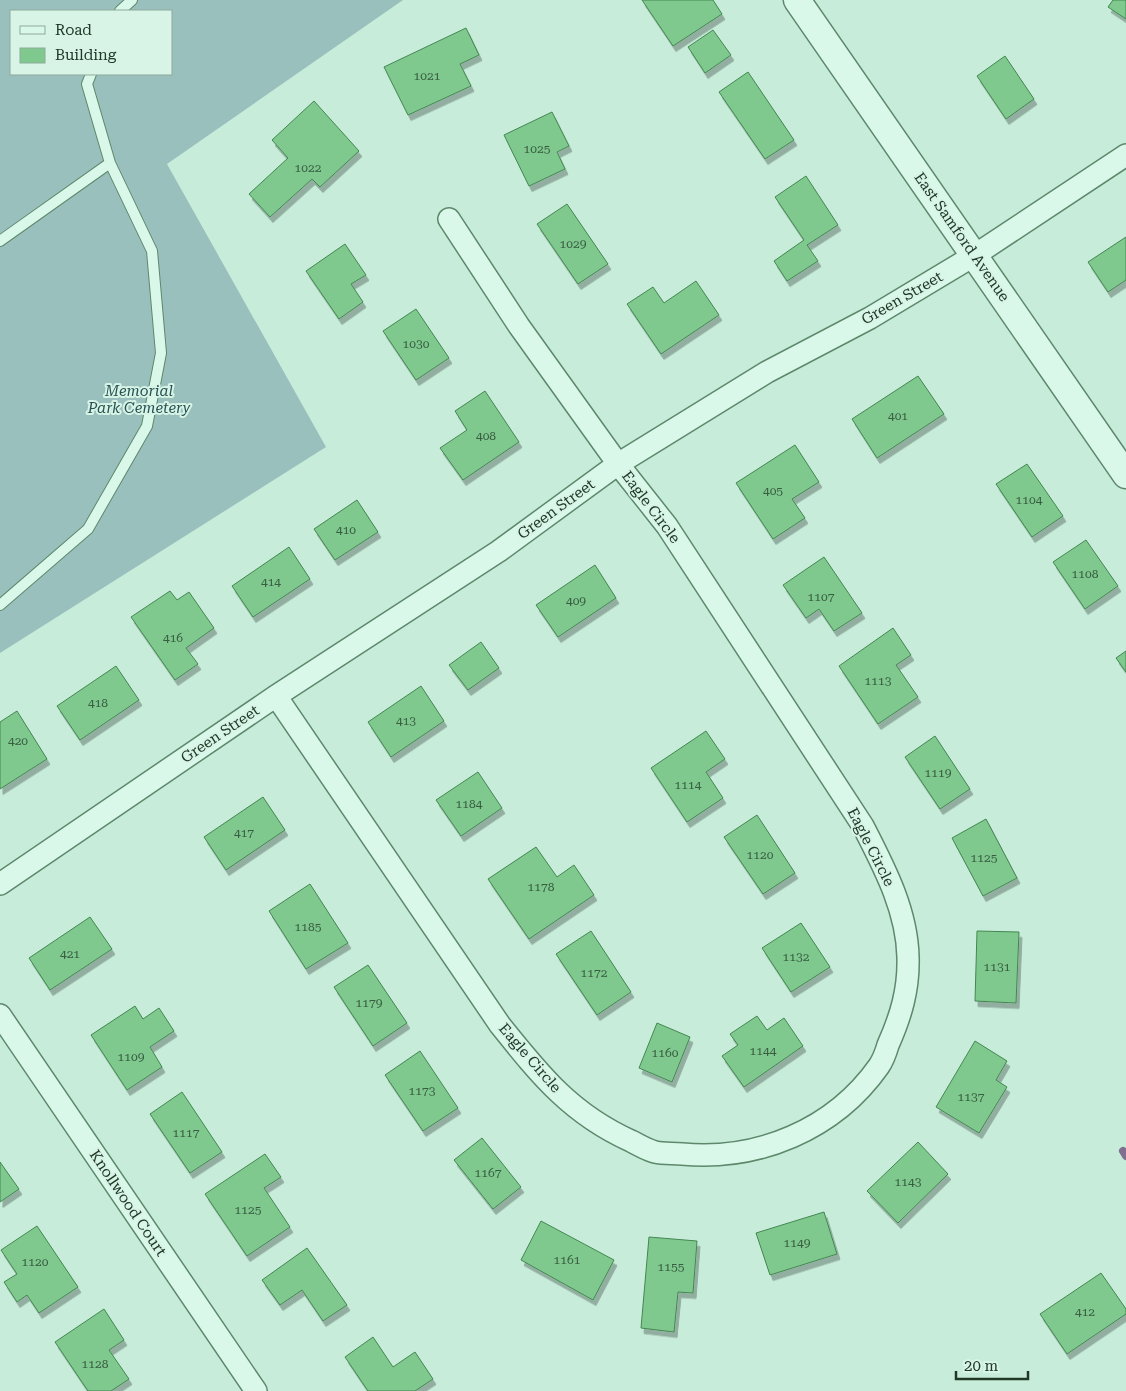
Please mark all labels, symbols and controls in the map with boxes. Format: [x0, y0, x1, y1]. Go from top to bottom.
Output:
legend [10, 10, 172, 75]
text: Road [55, 21, 92, 39]
text: Building [55, 46, 117, 64]
house number: 1021 [414, 69, 441, 83]
house number: 1025 [524, 142, 551, 156]
house number: 1022 [295, 161, 322, 175]
street label: East Samford Avenue [911, 169, 1013, 305]
house number: 1029 [560, 237, 587, 251]
street label: Green Street [858, 267, 946, 328]
house number: 1030 [403, 337, 430, 351]
park label: Memorial Park Cemetery [87, 382, 191, 417]
house number: 401 [888, 409, 908, 423]
house number: 408 [476, 429, 496, 443]
street label: Eagle Circle [618, 467, 684, 547]
street label: Green Street [514, 475, 598, 543]
house number: 405 [763, 484, 783, 498]
house number: 1104 [1016, 493, 1043, 507]
house number: 410 [336, 523, 356, 537]
house number: 1108 [1072, 567, 1099, 581]
house number: 414 [261, 575, 281, 589]
house number: 1107 [808, 590, 835, 604]
house number: 409 [566, 594, 586, 608]
house number: 416 [163, 631, 183, 645]
house number: 1113 [865, 674, 892, 688]
house number: 418 [88, 696, 108, 710]
street label: Green Street [177, 701, 263, 767]
house number: 413 [396, 714, 416, 728]
house number: 420 [8, 734, 28, 748]
house number: 1119 [925, 766, 952, 780]
house number: 1114 [675, 778, 702, 792]
house number: 1184 [456, 797, 483, 811]
street label: Eagle Circle [843, 805, 899, 889]
house number: 417 [234, 826, 254, 840]
house number: 1120 [747, 848, 774, 862]
house number: 1125 [971, 851, 998, 865]
house number: 1178 [528, 880, 555, 894]
house number: 1185 [295, 920, 322, 934]
house number: 421 [60, 947, 80, 961]
house number: 1132 [783, 950, 810, 964]
house number: 1131 [984, 960, 1011, 974]
house number: 1172 [581, 966, 608, 980]
house number: 1179 [356, 996, 383, 1010]
street label: Eagle Circle [495, 1020, 565, 1096]
house number: 1144 [750, 1044, 777, 1058]
house number: 1160 [652, 1046, 679, 1060]
house number: 1109 [118, 1050, 145, 1064]
house number: 1173 [409, 1084, 436, 1098]
house number: 1137 [958, 1090, 985, 1104]
house number: 1117 [173, 1126, 200, 1140]
street label: Knollwood Court [86, 1146, 170, 1260]
house number: 1167 [475, 1166, 502, 1180]
house number: 1143 [895, 1175, 922, 1189]
house number: 1125 [235, 1203, 262, 1217]
house number: 1149 [784, 1236, 811, 1250]
house number: 1161 [554, 1253, 581, 1267]
house number: 1120 [22, 1255, 49, 1269]
house number: 1155 [658, 1260, 685, 1274]
house number: 412 [1075, 1305, 1095, 1319]
scale bar [956, 1348, 1028, 1380]
house number: 1128 [82, 1357, 109, 1371]
text: 20 m [964, 1357, 999, 1375]

